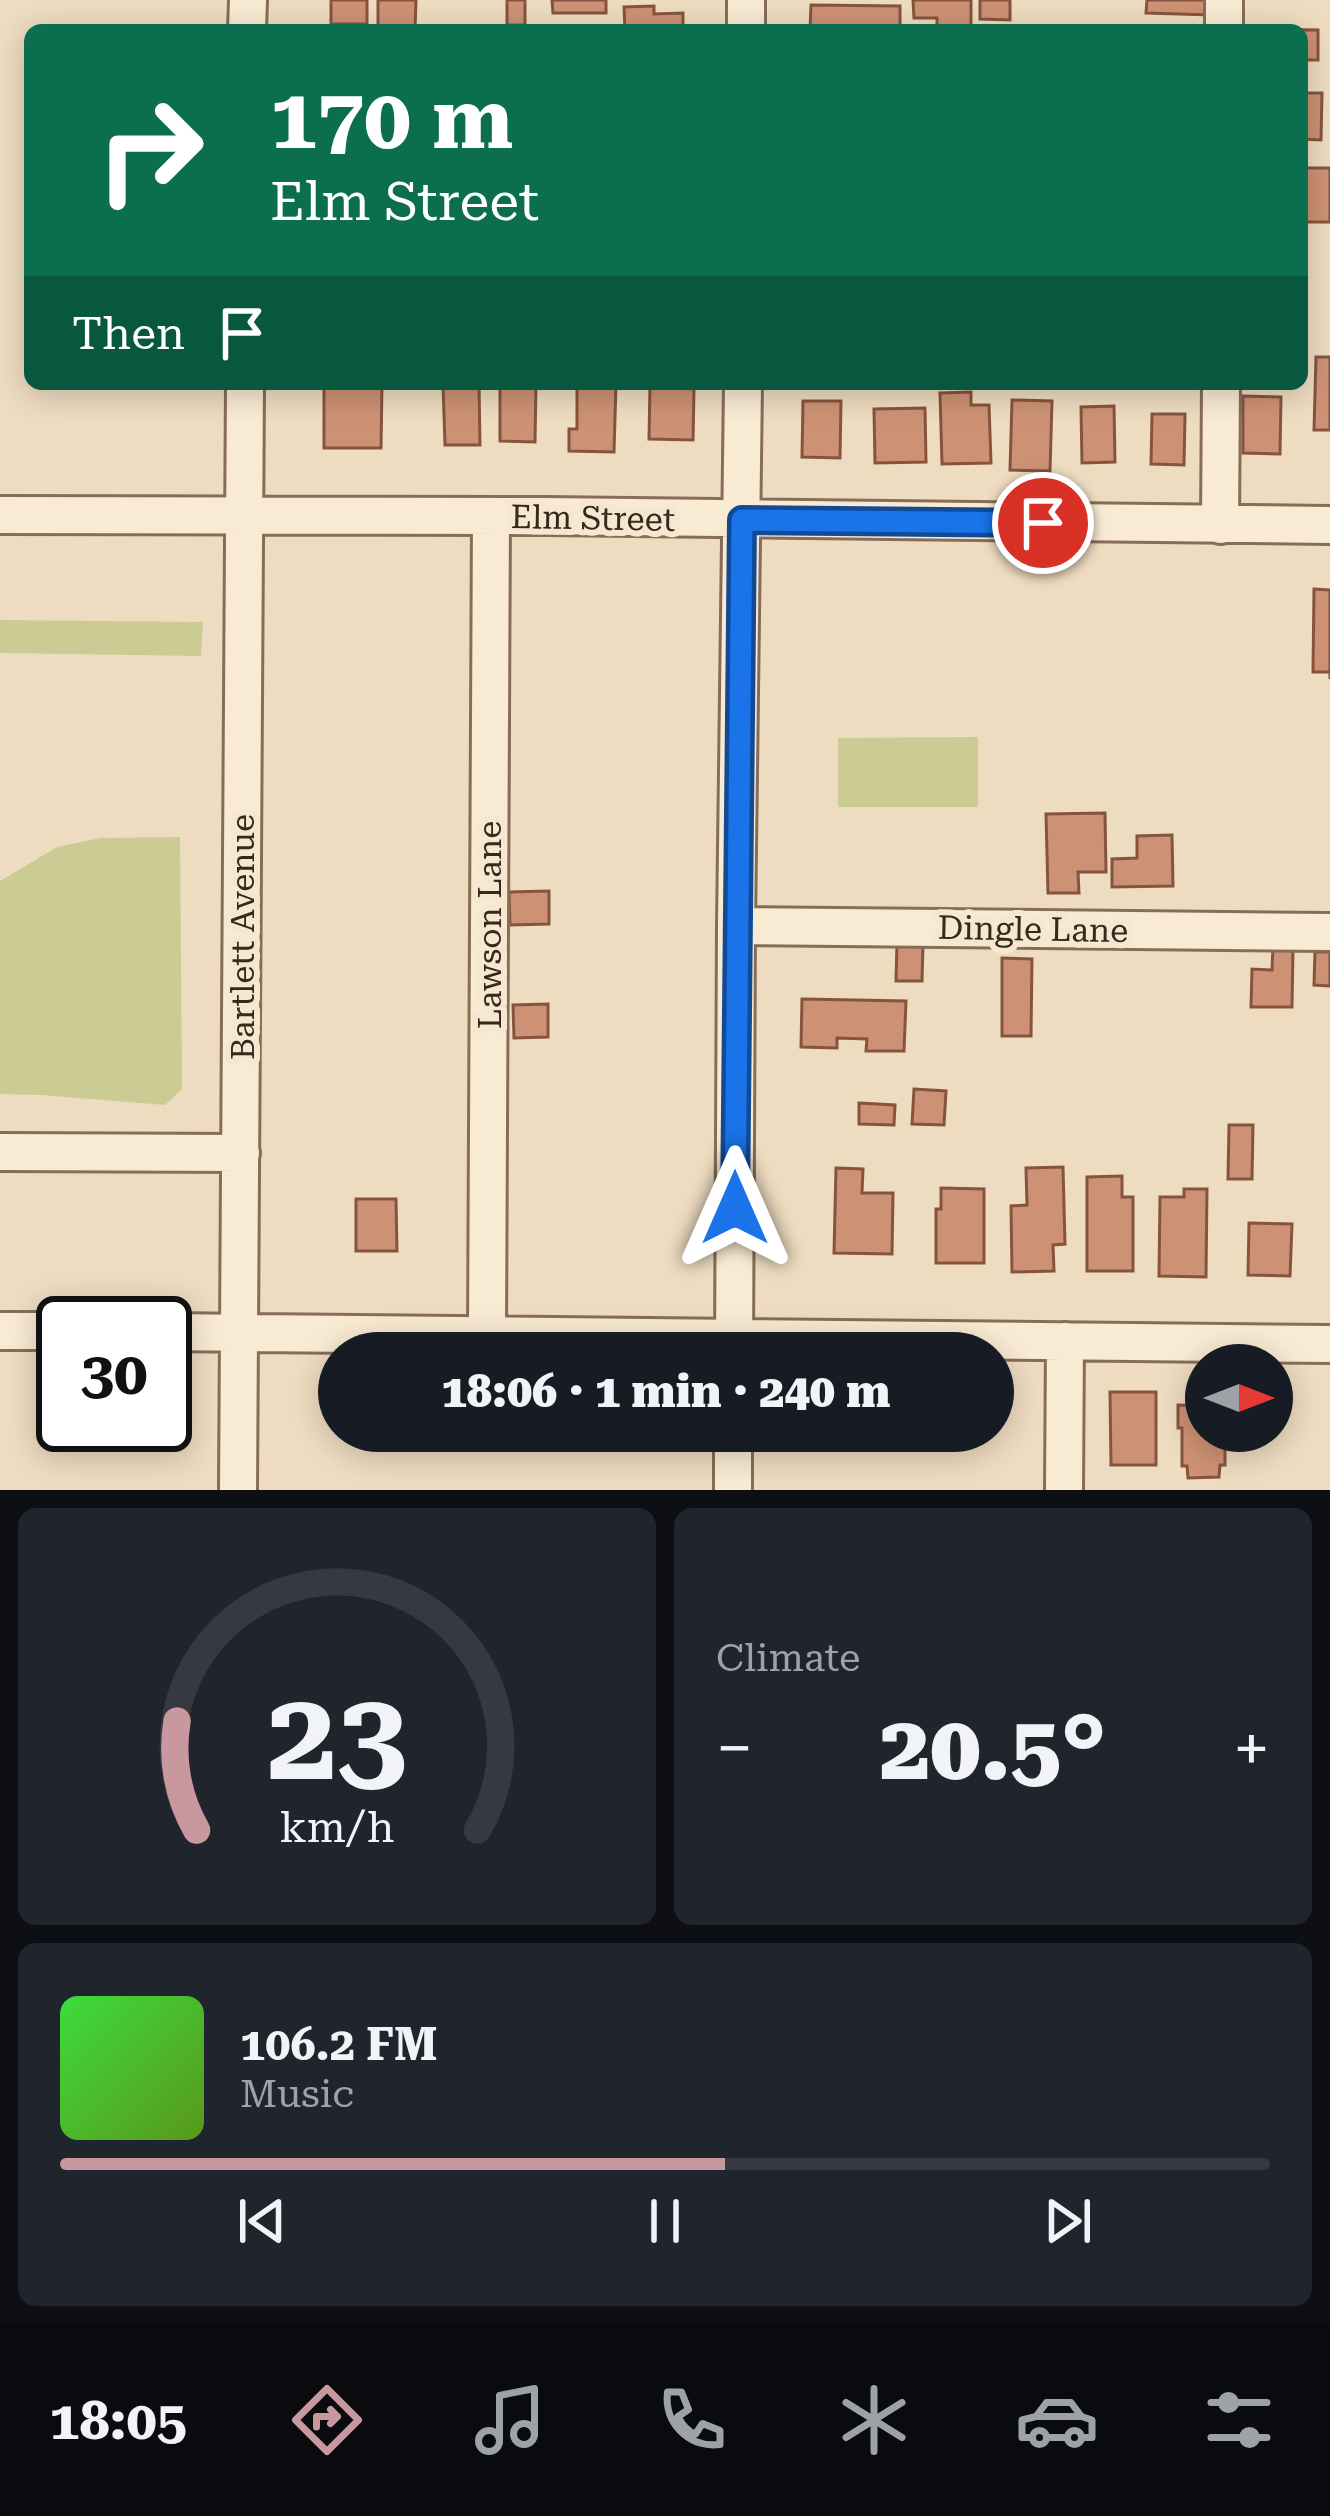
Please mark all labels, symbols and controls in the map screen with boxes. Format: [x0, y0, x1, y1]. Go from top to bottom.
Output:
text: 170 m [270, 70, 513, 168]
icon: right [72, 72, 228, 228]
text: Elm Street [270, 170, 539, 233]
icon: arrive [209, 300, 275, 366]
text: Then [72, 307, 185, 360]
pin [992, 472, 1094, 574]
icon: arrive [1010, 490, 1076, 556]
street label: Elm Street [510, 497, 676, 539]
street label: Bartlett Avenue [223, 814, 262, 1060]
street label: Lawson Lane [470, 821, 509, 1029]
street label: Dingle Lane [937, 908, 1129, 950]
position arrow [672, 1145, 798, 1271]
speed limit sign: 30 [36, 1296, 192, 1452]
north arrow [1185, 1344, 1293, 1452]
map controls [1185, 1344, 1293, 1452]
text: 18:06 · 1 min · 240 m [442, 1365, 890, 1418]
text: Climate [716, 1635, 860, 1681]
text: 23 [267, 1663, 407, 1809]
text: 20.5° [880, 1696, 1106, 1801]
text: − [716, 1710, 753, 1787]
text: + [1233, 1710, 1270, 1787]
text: km/h [280, 1801, 394, 1851]
text: 106.2 FM [240, 2018, 438, 2071]
text: Music [240, 2071, 354, 2117]
icon: previous [229, 2188, 295, 2254]
icon: pause [632, 2188, 698, 2254]
icon: next [1035, 2188, 1101, 2254]
icon: directions [285, 2378, 369, 2462]
icon: music [468, 2378, 552, 2462]
icon: phone [650, 2378, 734, 2462]
icon: climate [832, 2378, 916, 2462]
icon: car [1015, 2378, 1099, 2462]
icon: filters [1197, 2378, 1281, 2462]
text: 18:05 [49, 2389, 187, 2452]

